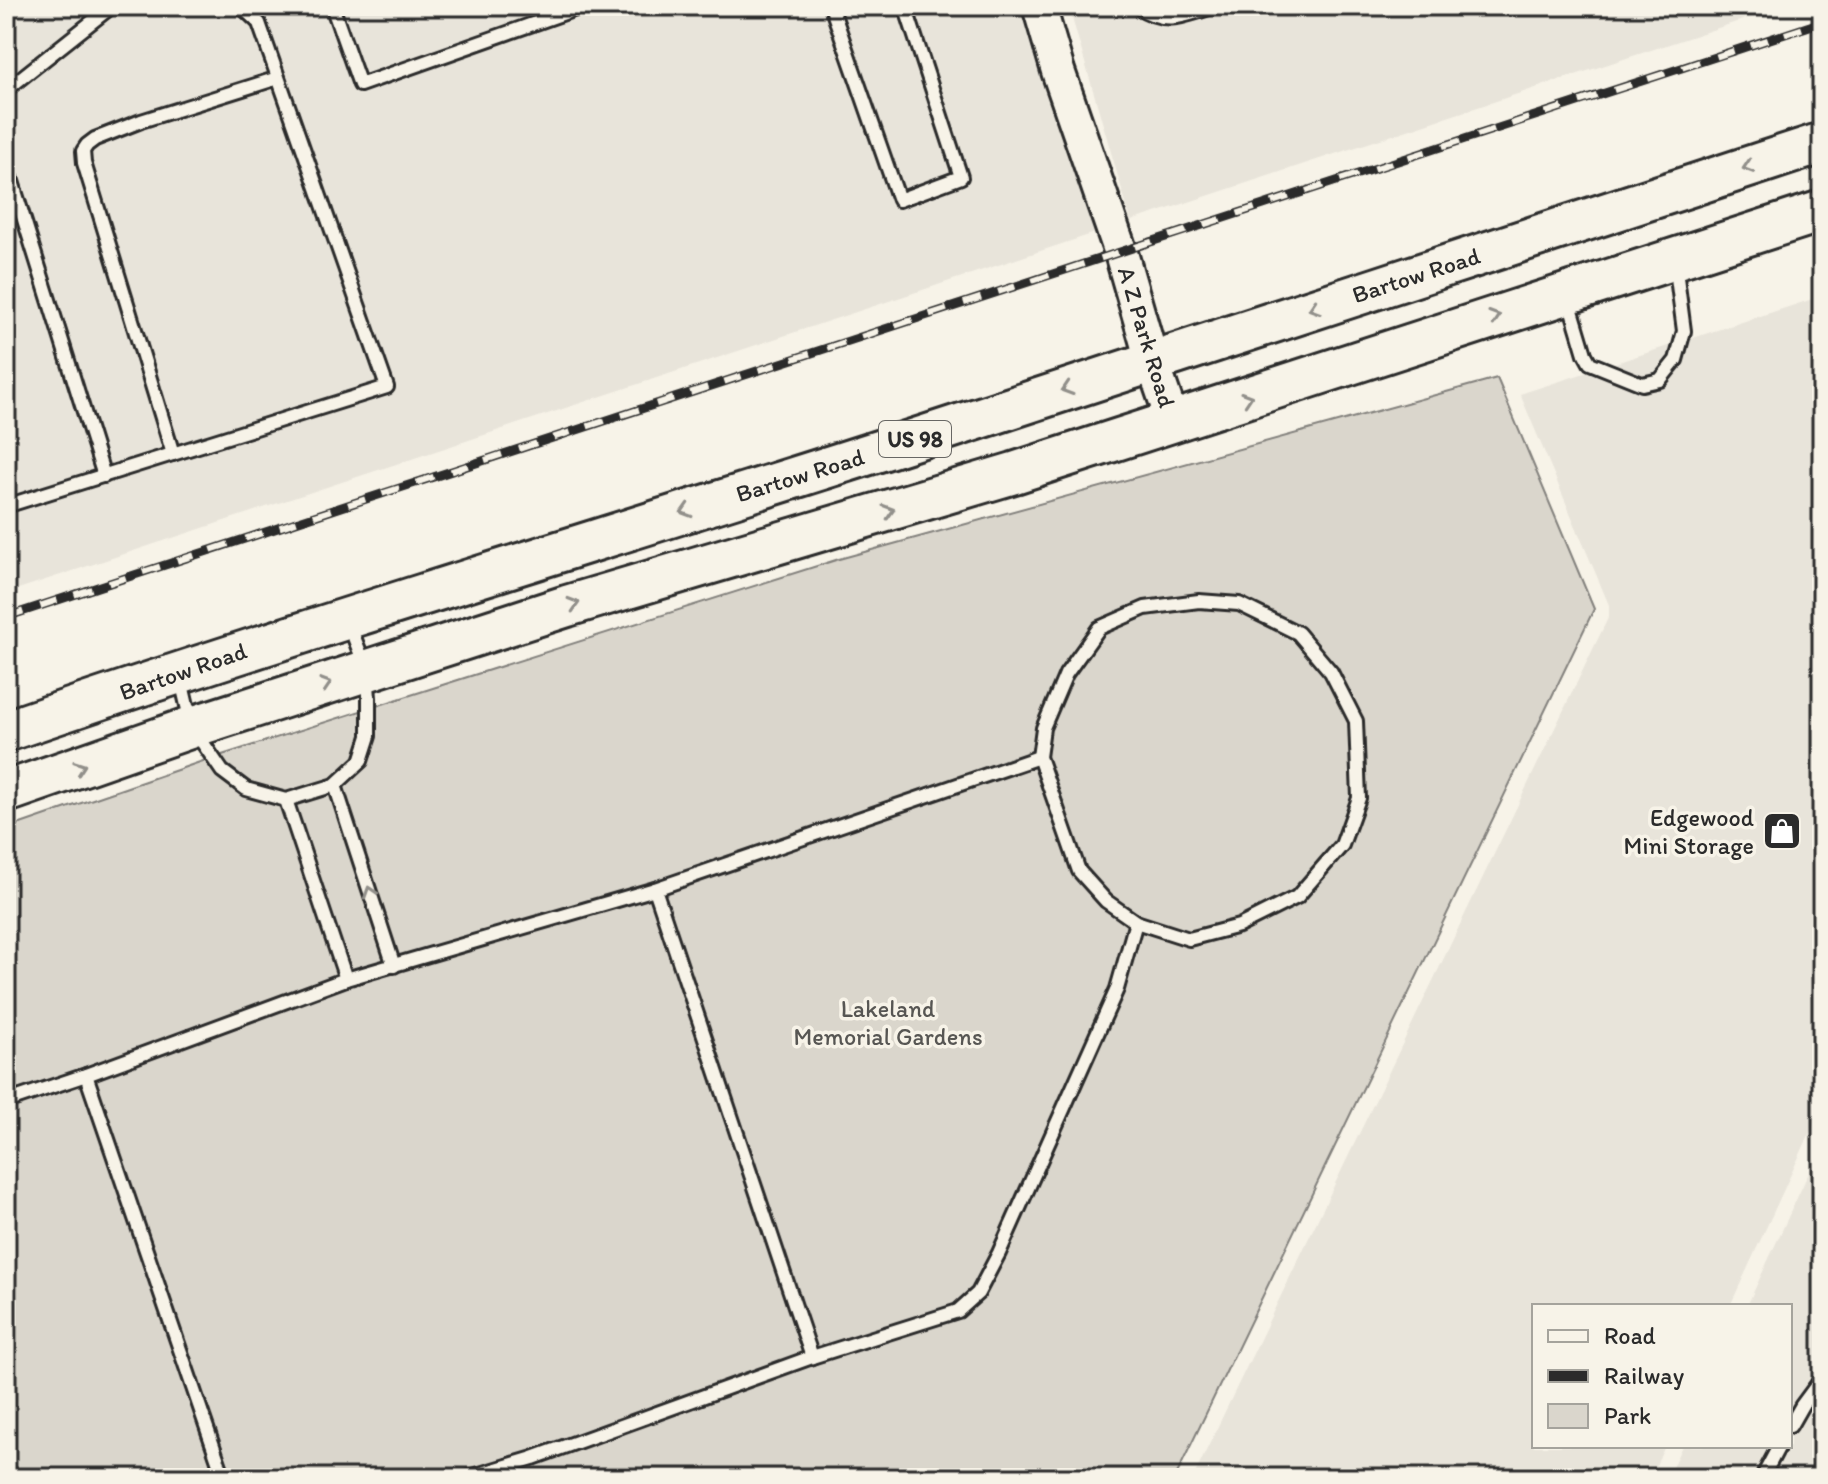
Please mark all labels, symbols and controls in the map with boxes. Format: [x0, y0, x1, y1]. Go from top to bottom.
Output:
one-way arrow [1742, 158, 1755, 174]
street label: Bartow Road [1348, 241, 1484, 309]
street label: A Z Park Road [1112, 263, 1182, 411]
one-way arrow [1308, 299, 1322, 315]
one-way arrow [1487, 311, 1501, 327]
one-way arrow [1061, 379, 1075, 395]
one-way arrow [1240, 391, 1254, 407]
road number: US 98 [879, 421, 951, 457]
street label: Bartow Road [732, 442, 868, 508]
one-way arrow [680, 501, 694, 517]
one-way arrow [882, 504, 896, 520]
one-way arrow [566, 597, 580, 613]
street label: Bartow Road [115, 636, 251, 706]
one-way arrow [318, 677, 332, 693]
one-way arrow [72, 760, 86, 776]
place label: Edgewood Mini Storage [1623, 803, 1754, 860]
shop icon: Edgewood Mini Storage [1761, 810, 1803, 852]
one-way arrow [363, 885, 379, 899]
park label: Lakeland Memorial Gardens [793, 994, 983, 1051]
legend [1532, 1304, 1792, 1448]
text: Road [1604, 1321, 1656, 1350]
text: Railway [1604, 1361, 1685, 1390]
text: Park [1604, 1401, 1651, 1430]

